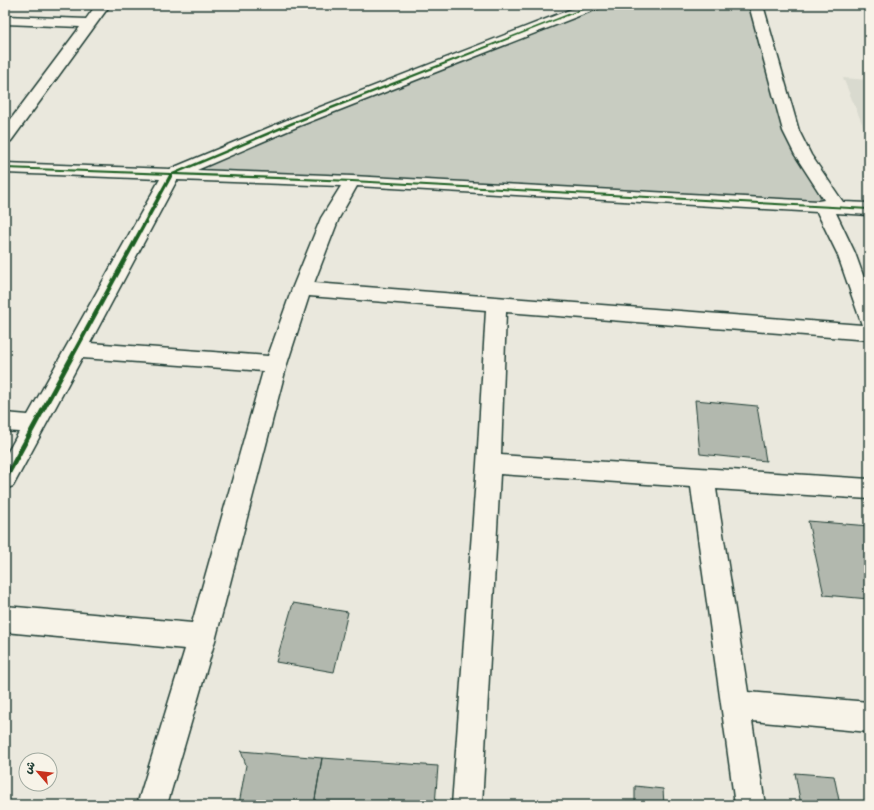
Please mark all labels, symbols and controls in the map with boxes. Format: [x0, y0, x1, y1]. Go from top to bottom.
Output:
north arrow [18, 752, 58, 792]
text: ش [20, 759, 39, 776]

